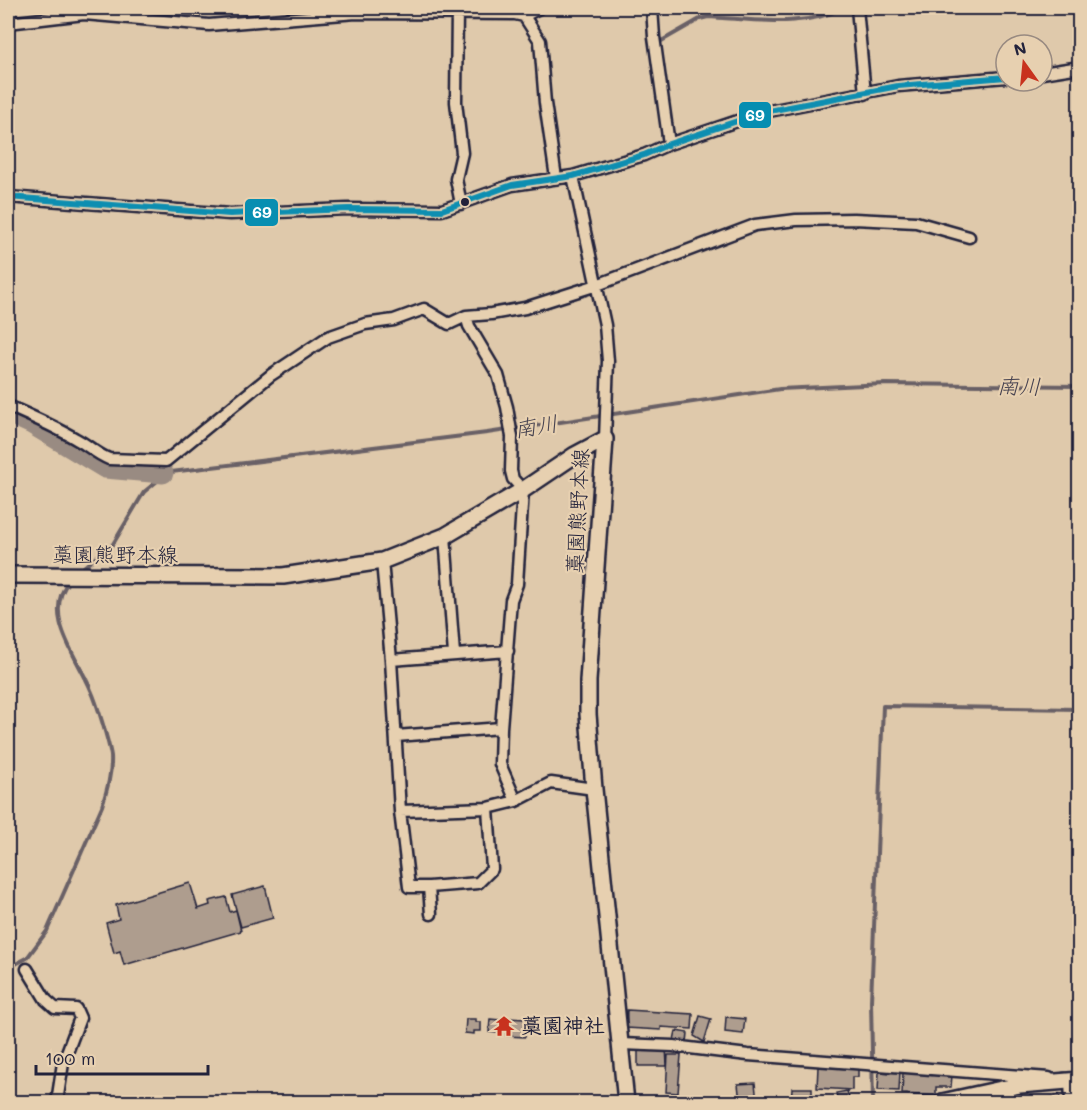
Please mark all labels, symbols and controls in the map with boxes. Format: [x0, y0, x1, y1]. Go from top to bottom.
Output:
north arrow [994, 33, 1054, 93]
text: N [1011, 36, 1029, 60]
line badge: 69 [738, 101, 772, 129]
text: 69 [745, 104, 765, 125]
unlabelled marker [459, 196, 471, 208]
line badge: 69 [244, 198, 279, 227]
text: 69 [252, 201, 272, 222]
water label: 南川 [997, 371, 1041, 400]
water label: 南川 [512, 408, 560, 443]
street label: 藁園熊野本線 [560, 447, 593, 575]
street label: 藁園熊野本線 [52, 540, 178, 567]
place label: 藁園神社 [521, 1011, 605, 1038]
temple icon: 藁園神社 [492, 1014, 516, 1038]
scale bar [36, 1038, 208, 1076]
text: 100 m [45, 1046, 95, 1070]

